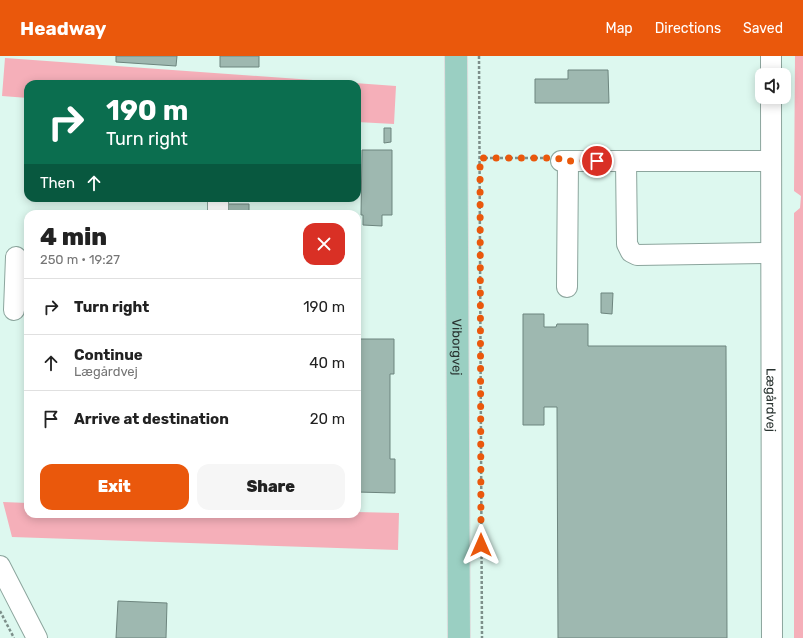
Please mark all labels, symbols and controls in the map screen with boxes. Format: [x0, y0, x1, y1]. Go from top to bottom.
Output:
text: Headway [20, 17, 106, 40]
text: Map [606, 20, 633, 37]
text: Directions [655, 20, 721, 37]
text: Saved [743, 20, 783, 37]
map controls [755, 68, 791, 104]
button: sound [755, 68, 791, 104]
text: 190 m [106, 94, 189, 127]
icon: right [40, 96, 92, 148]
text: Turn right [106, 128, 188, 150]
pin [580, 144, 614, 178]
icon: arrive [586, 150, 608, 172]
icon: ahead [83, 172, 105, 194]
text: Then [40, 174, 75, 192]
text: 4 min [40, 223, 107, 251]
button: close [303, 223, 345, 265]
text: 250 m · 19:27 [40, 252, 120, 267]
icon: right [40, 296, 62, 318]
text: Turn right [74, 298, 149, 316]
text: 190 m [303, 298, 345, 316]
street label: Viborgvej [449, 318, 465, 376]
text: Continue [74, 346, 143, 364]
icon: ahead [40, 352, 62, 374]
text: 40 m [309, 354, 345, 372]
text: Lægårdvej [74, 364, 138, 379]
street label: Lægårdvej [763, 368, 779, 432]
icon: arrive [40, 408, 62, 430]
text: Arrive at destination [74, 410, 229, 428]
text: 20 m [310, 410, 345, 428]
button: Exit [40, 464, 189, 510]
button: Share [197, 464, 345, 510]
position arrow [460, 524, 502, 566]

